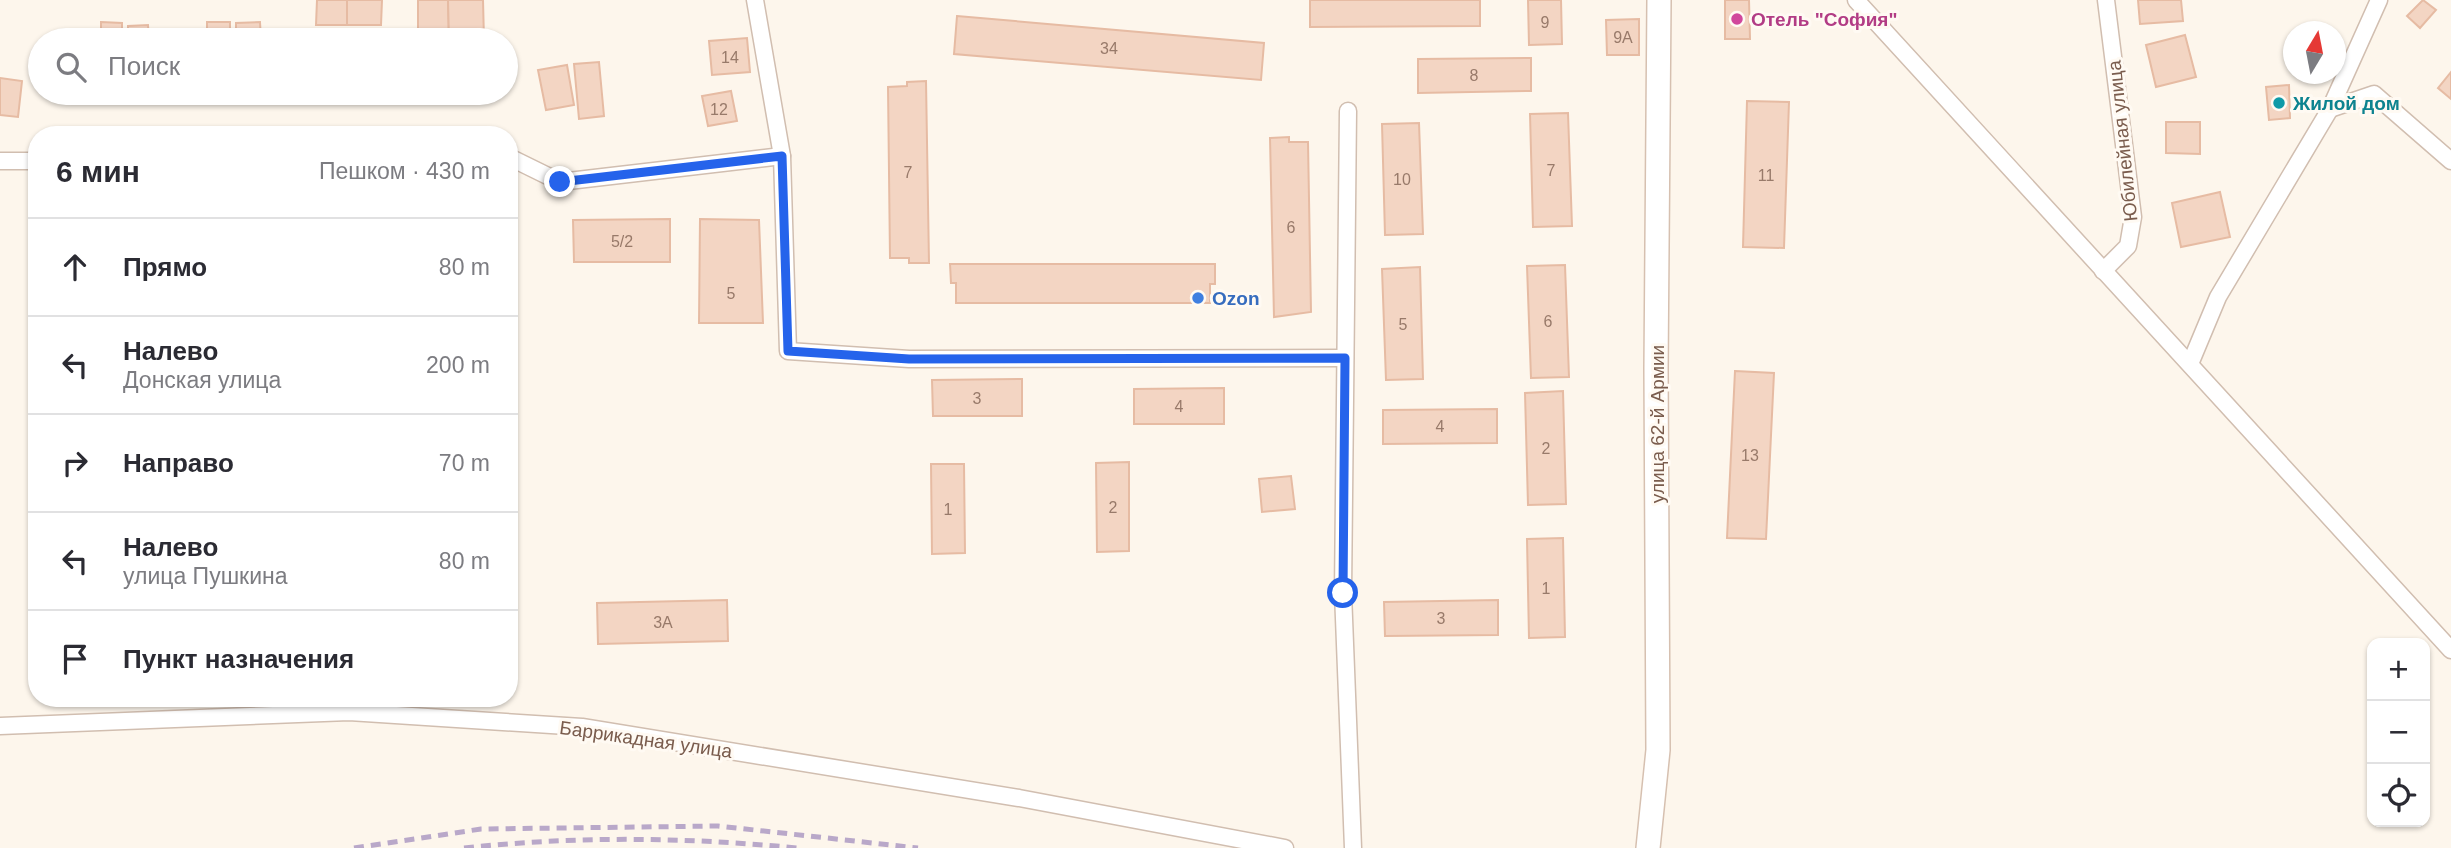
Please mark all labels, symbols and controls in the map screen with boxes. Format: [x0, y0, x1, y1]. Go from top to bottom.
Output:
place label: Отель "София" [1751, 9, 1897, 30]
marker: Отель "София" [1729, 11, 1745, 27]
house number: 9 [1541, 14, 1550, 31]
north arrow [2283, 21, 2346, 84]
search box [28, 28, 518, 105]
house number: 9А [1613, 29, 1633, 46]
house number: 34 [1100, 40, 1118, 57]
icon: search [52, 48, 90, 86]
house number: 14 [721, 49, 739, 66]
text: Поиск [108, 51, 180, 81]
street label: Юбилейная улица [2104, 59, 2141, 223]
house number: 8 [1470, 67, 1479, 84]
place label: Жилой дом [2292, 93, 2400, 114]
marker: Жилой дом [2271, 95, 2287, 111]
house number: 12 [710, 101, 728, 118]
text: 6 мин [56, 155, 140, 188]
text: Пешком · 430 m [319, 158, 490, 184]
house number: 7 [1547, 162, 1556, 179]
house number: 7 [904, 164, 913, 181]
route end [544, 166, 575, 197]
house number: 11 [1758, 167, 1774, 184]
house number: 10 [1393, 171, 1411, 188]
house number: 6 [1287, 219, 1296, 236]
house number: 5/2 [611, 233, 633, 250]
icon: ahead [56, 248, 94, 286]
text: Прямо [123, 252, 207, 282]
text: 80 m [439, 254, 490, 280]
house number: 5 [727, 285, 736, 302]
place label: Ozon [1212, 288, 1260, 309]
marker: Ozon [1190, 290, 1206, 306]
house number: 6 [1544, 313, 1553, 330]
house number: 5 [1399, 316, 1408, 333]
text: Налево [123, 336, 218, 366]
street label: улица 62-й Армии [1647, 345, 1668, 503]
icon: left [56, 346, 94, 384]
text: 200 m [426, 352, 490, 378]
text: Донская улица [123, 367, 281, 393]
house number: 3 [973, 390, 982, 407]
house number: 4 [1175, 398, 1184, 415]
house number: 4 [1436, 418, 1445, 435]
house number: 2 [1542, 440, 1551, 457]
icon: right [56, 444, 94, 482]
house number: 13 [1741, 447, 1759, 464]
text: Направо [123, 448, 234, 478]
text: 70 m [439, 450, 490, 476]
house number: 2 [1109, 499, 1118, 516]
house number: 1 [944, 501, 953, 518]
text: Налево [123, 532, 218, 562]
icon: left [56, 542, 94, 580]
text: 80 m [439, 548, 490, 574]
text: улица Пушкина [123, 563, 288, 589]
route start [1327, 577, 1358, 608]
house number: 1 [1542, 580, 1551, 597]
house number: 3 [1437, 610, 1446, 627]
house number: 3А [653, 614, 673, 631]
map controls [2367, 638, 2430, 827]
button: + [2367, 638, 2430, 701]
icon: arrive [56, 640, 94, 678]
text: Пункт назначения [123, 644, 354, 674]
button: − [2367, 701, 2430, 764]
street label: Баррикадная улица [558, 717, 734, 762]
button: locate [2367, 764, 2430, 827]

